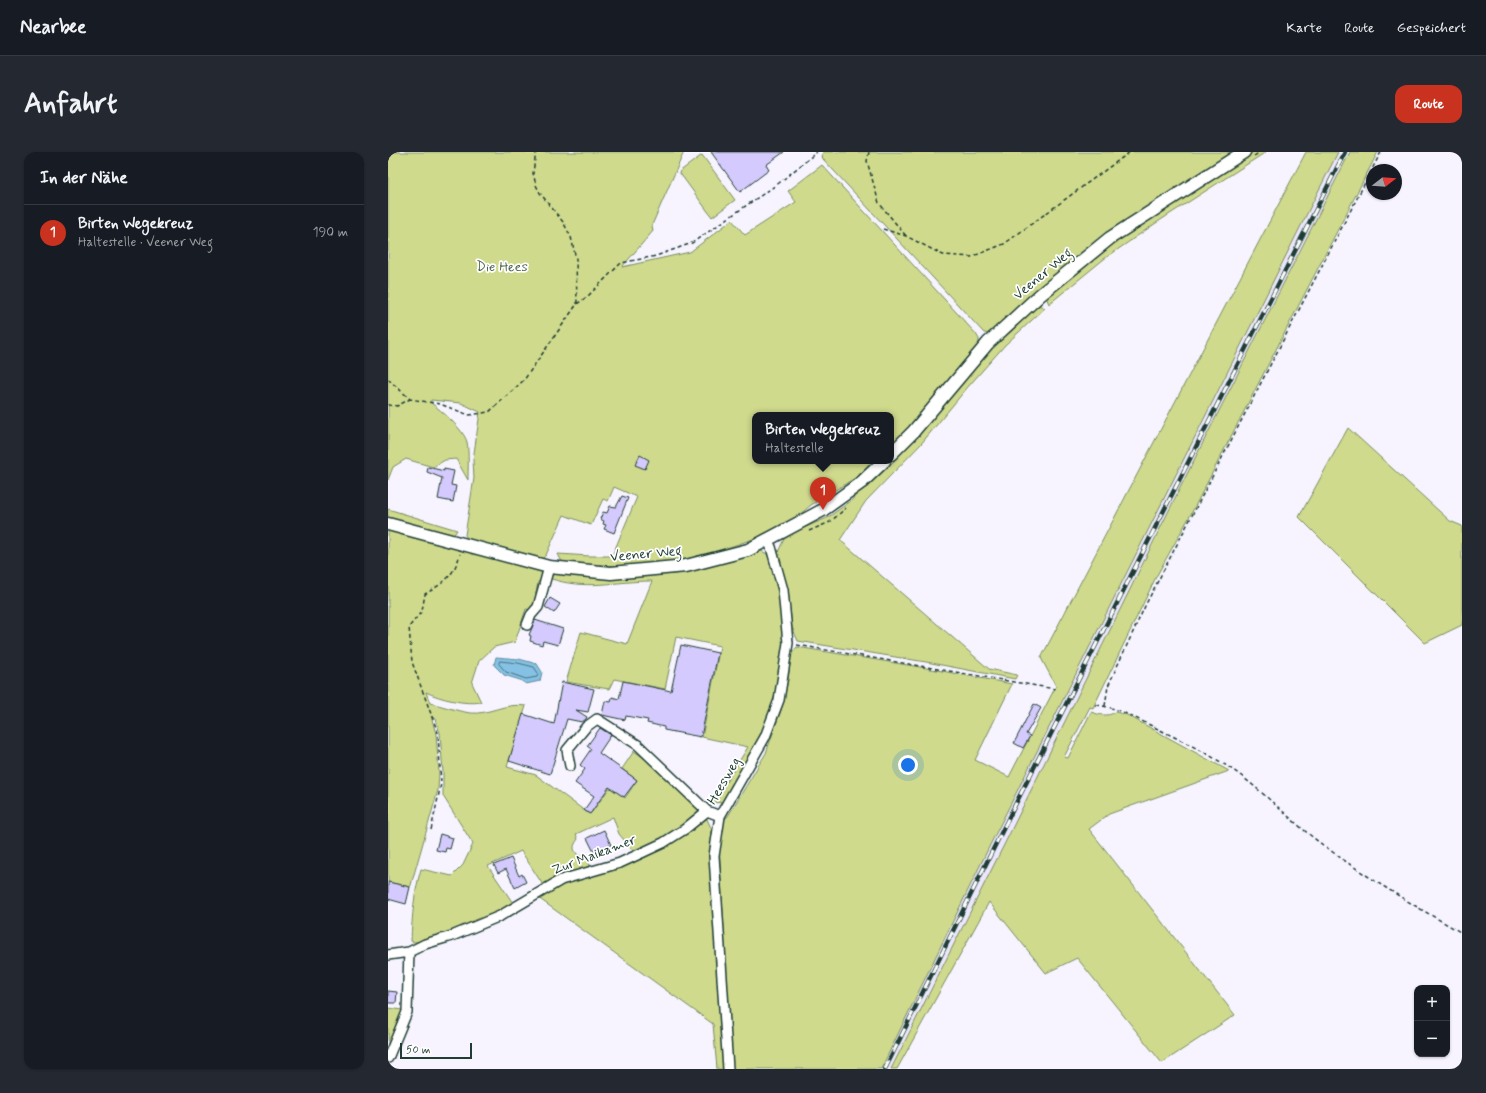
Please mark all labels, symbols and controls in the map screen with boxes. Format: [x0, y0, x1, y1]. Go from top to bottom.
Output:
text: Nearbee [20, 15, 86, 40]
text: Karte [1286, 19, 1322, 37]
text: Route [1344, 19, 1375, 37]
text: Gespeichert [1397, 19, 1466, 37]
button: Route [1395, 85, 1462, 123]
text: Anfahrt [24, 86, 117, 123]
north arrow [1366, 164, 1402, 200]
text: In der Nähe [40, 167, 128, 189]
text: Birten Wegekreuz [78, 214, 193, 234]
text: 1 [50, 224, 56, 241]
text: 190 m [313, 224, 348, 241]
text: Haltestelle · Veener Weg [78, 234, 213, 251]
street label: Veener Weg [1010, 244, 1078, 306]
park label: Die Hees [476, 258, 528, 276]
popup [752, 412, 894, 464]
text: Birten Wegekreuz [765, 420, 881, 440]
text: Haltestelle [765, 440, 824, 457]
pin: 1 [810, 477, 836, 510]
street label: Veener Weg [609, 542, 683, 568]
street label: Heesweg [703, 754, 745, 808]
your location [898, 755, 918, 775]
street label: Zur Maikamer [549, 830, 639, 879]
map controls [1414, 985, 1450, 1057]
button: + [1414, 985, 1450, 1021]
button: − [1414, 1021, 1450, 1057]
scale bar [400, 1041, 472, 1060]
text: 50 m [406, 1043, 431, 1057]

